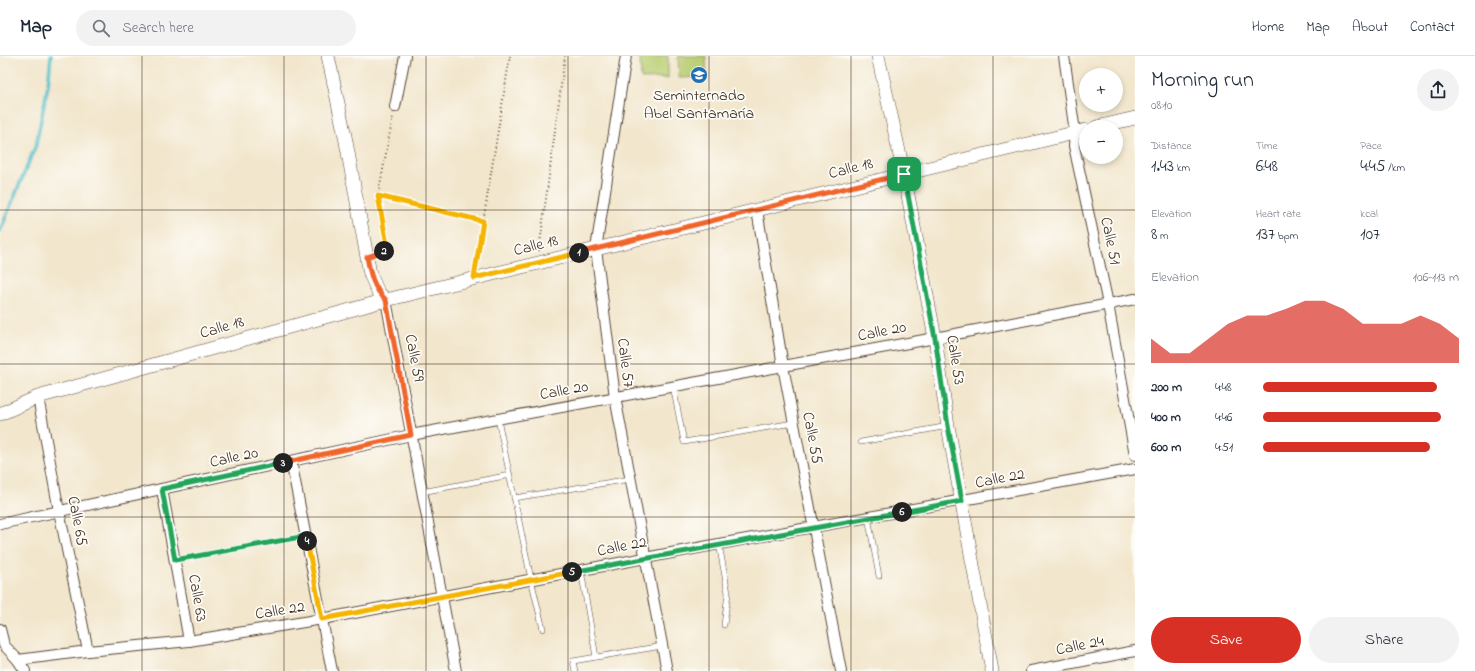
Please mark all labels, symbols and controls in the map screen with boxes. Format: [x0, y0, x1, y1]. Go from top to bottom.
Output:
search box [76, 10, 356, 46]
text: Map [20, 14, 52, 41]
icon: search [90, 17, 112, 39]
text: Search here [122, 17, 194, 39]
text: Home [1252, 17, 1284, 38]
text: Map [1306, 17, 1330, 38]
text: About [1352, 17, 1388, 38]
text: Contact [1410, 17, 1455, 38]
school or university icon: Seminternado Abel Santamaría [689, 65, 709, 85]
text: Morning run [1151, 65, 1254, 97]
map controls [1079, 68, 1123, 164]
button: + [1079, 68, 1123, 112]
button: share [1417, 69, 1459, 111]
place label: Seminternado Abel Santamaría [644, 84, 754, 126]
text: 08:10 [1151, 96, 1172, 115]
button: − [1079, 120, 1123, 164]
text: Distance [1151, 138, 1192, 154]
text: Time [1256, 138, 1277, 154]
text: Pace [1360, 138, 1382, 154]
street label: Calle 18 [826, 152, 876, 186]
text: 1.43 [1151, 154, 1174, 179]
text: 6:48 [1256, 154, 1278, 179]
text: 4:45 [1360, 154, 1386, 179]
pin [887, 157, 921, 191]
text: km [1174, 160, 1190, 176]
text: /km [1386, 160, 1405, 176]
icon: arrive [893, 163, 915, 185]
text: Elevation [1151, 206, 1191, 222]
text: Heart rate [1256, 206, 1301, 222]
text: kcal [1360, 206, 1378, 222]
street label: Calle 51 [1093, 215, 1127, 267]
text: 8 [1151, 222, 1157, 247]
text: 137 [1256, 222, 1275, 247]
text: 107 [1360, 222, 1380, 247]
text: m [1157, 228, 1169, 244]
text: bpm [1275, 228, 1298, 244]
street label: Calle 18 [511, 229, 561, 263]
pin: 2 [374, 241, 394, 261]
text: 2 [381, 243, 387, 259]
pin: 1 [569, 243, 589, 263]
text: 1 [577, 245, 581, 261]
text: Elevation [1151, 268, 1199, 287]
text: 106–113 m [1413, 268, 1459, 287]
street label: Calle 18 [197, 310, 247, 346]
street label: Calle 20 [856, 316, 908, 348]
street label: Calle 59 [398, 332, 430, 384]
street label: Calle 53 [939, 334, 971, 386]
street label: Calle 57 [610, 337, 640, 390]
street label: Calle 20 [538, 375, 590, 407]
text: 200 m [1151, 378, 1182, 397]
text: 4:48 [1215, 378, 1232, 397]
text: 400 m [1151, 408, 1181, 427]
text: 4:46 [1215, 408, 1233, 427]
street label: Calle 55 [795, 410, 829, 466]
text: 600 m [1151, 438, 1181, 457]
text: 4:51 [1215, 438, 1233, 457]
street label: Calle 20 [208, 441, 260, 475]
pin: 3 [273, 453, 293, 473]
text: 3 [281, 455, 285, 471]
street label: Calle 22 [973, 462, 1027, 496]
street label: Calle 65 [60, 494, 94, 548]
pin: 6 [892, 502, 912, 522]
text: 6 [900, 504, 904, 520]
street label: Calle 22 [595, 530, 649, 564]
pin: 4 [297, 531, 317, 551]
text: 4 [305, 533, 309, 549]
pin: 5 [562, 562, 582, 582]
text: 5 [569, 564, 575, 580]
street label: Calle 63 [181, 572, 213, 624]
street label: Calle 22 [253, 595, 307, 627]
button: Save [1151, 617, 1301, 663]
button: Share [1309, 617, 1459, 663]
street label: Calle 24 [1054, 630, 1106, 662]

